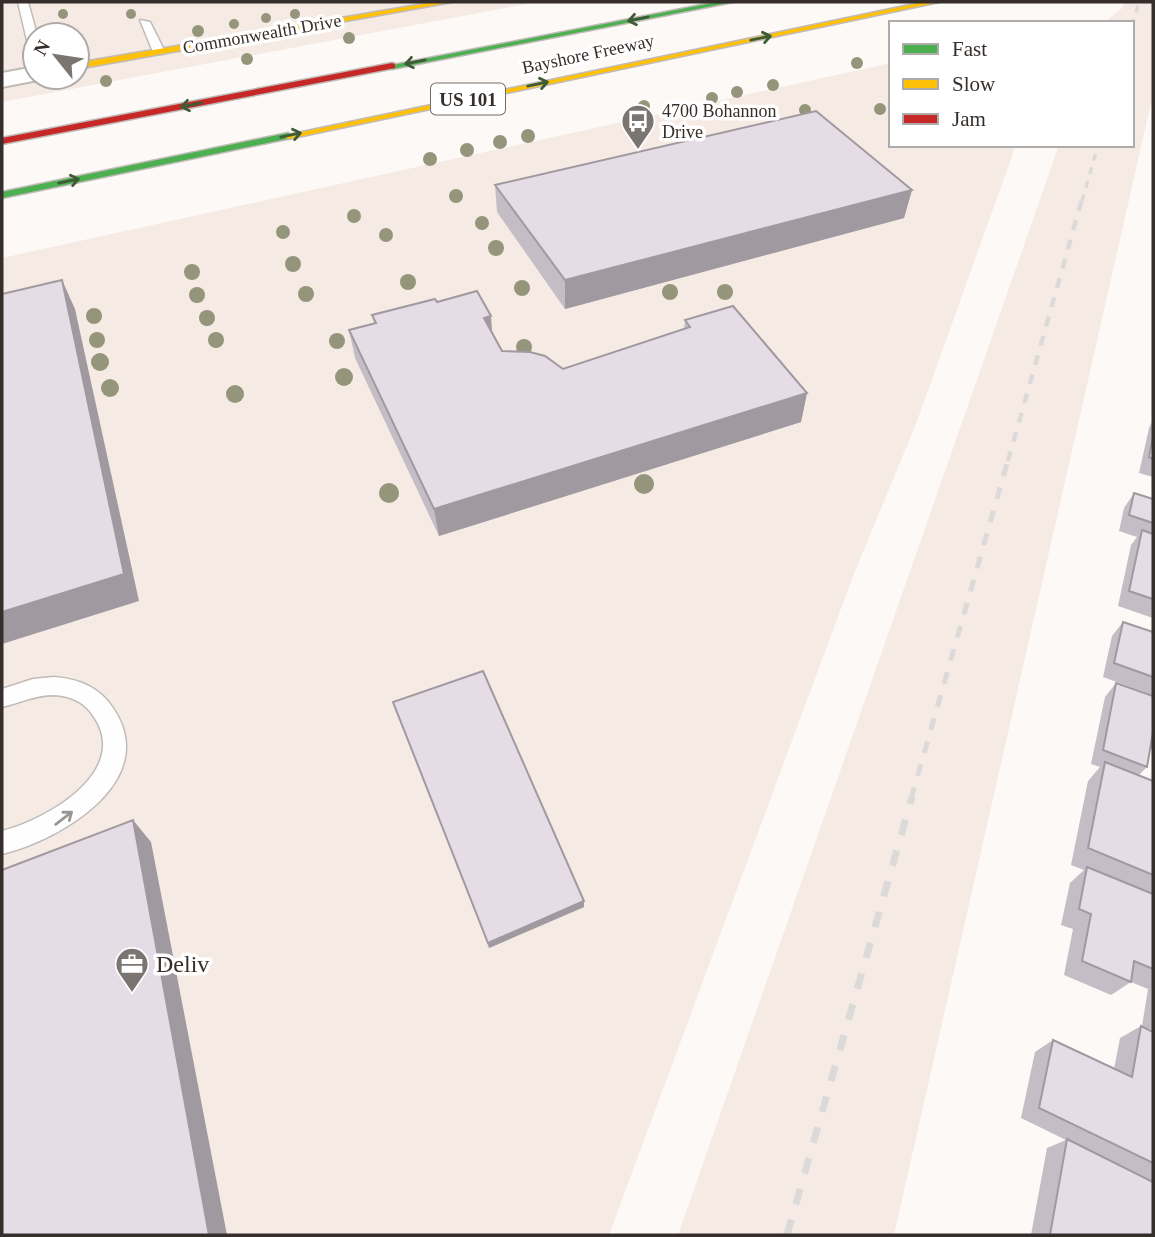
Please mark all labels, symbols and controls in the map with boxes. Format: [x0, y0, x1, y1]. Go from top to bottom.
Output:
street label: Commonwealth Drive [181, 10, 343, 58]
one-way arrow [627, 13, 650, 26]
north arrow [21, 21, 91, 91]
legend [889, 21, 1134, 147]
street label: Bayshore Freeway [520, 30, 656, 78]
one-way arrow [749, 30, 772, 44]
text: N [29, 36, 54, 59]
text: Fast [952, 37, 987, 61]
one-way arrow [404, 56, 427, 69]
text: Slow [952, 72, 996, 96]
one-way arrow [526, 77, 549, 91]
road number: US 101 [431, 83, 505, 114]
one-way arrow [180, 98, 203, 112]
place label: 4700 Bohannon Drive [662, 101, 777, 142]
bus stop icon: 4700 Bohannon Drive [619, 102, 657, 151]
text: Jam [952, 107, 986, 131]
one-way arrow [279, 128, 302, 142]
one-way arrow [57, 174, 80, 188]
one-way arrow [55, 811, 73, 826]
office icon: Deliv [113, 945, 151, 994]
place label: Deliv [156, 951, 209, 977]

